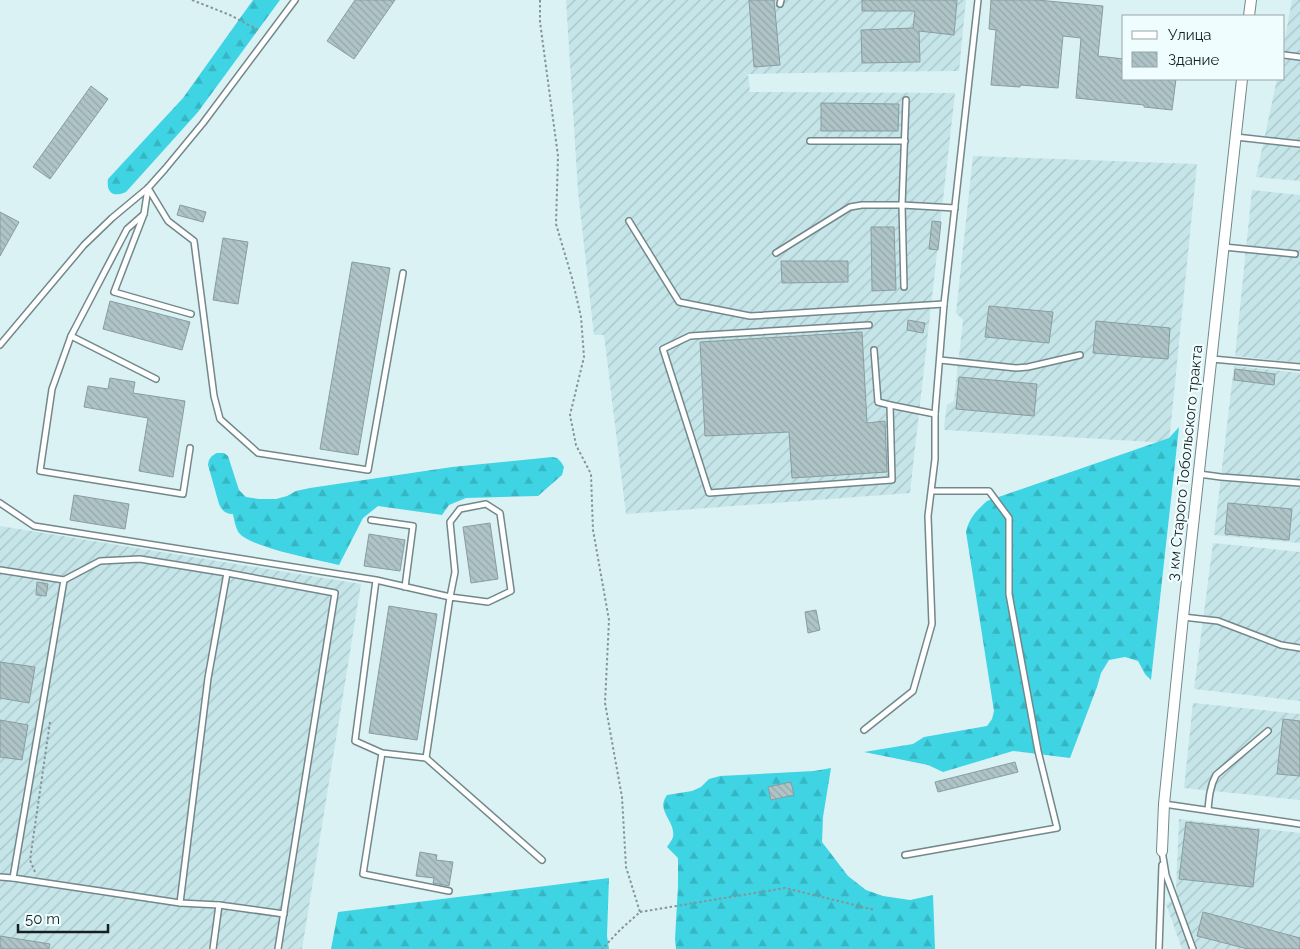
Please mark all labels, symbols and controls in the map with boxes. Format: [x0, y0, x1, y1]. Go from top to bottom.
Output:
legend [1122, 15, 1285, 80]
text: Улица [1168, 26, 1212, 44]
text: Здание [1168, 51, 1220, 69]
street label: 3 км Старого Тобольского тракта [1164, 344, 1206, 582]
scale bar [18, 902, 108, 934]
text: 50 m [25, 910, 60, 928]

